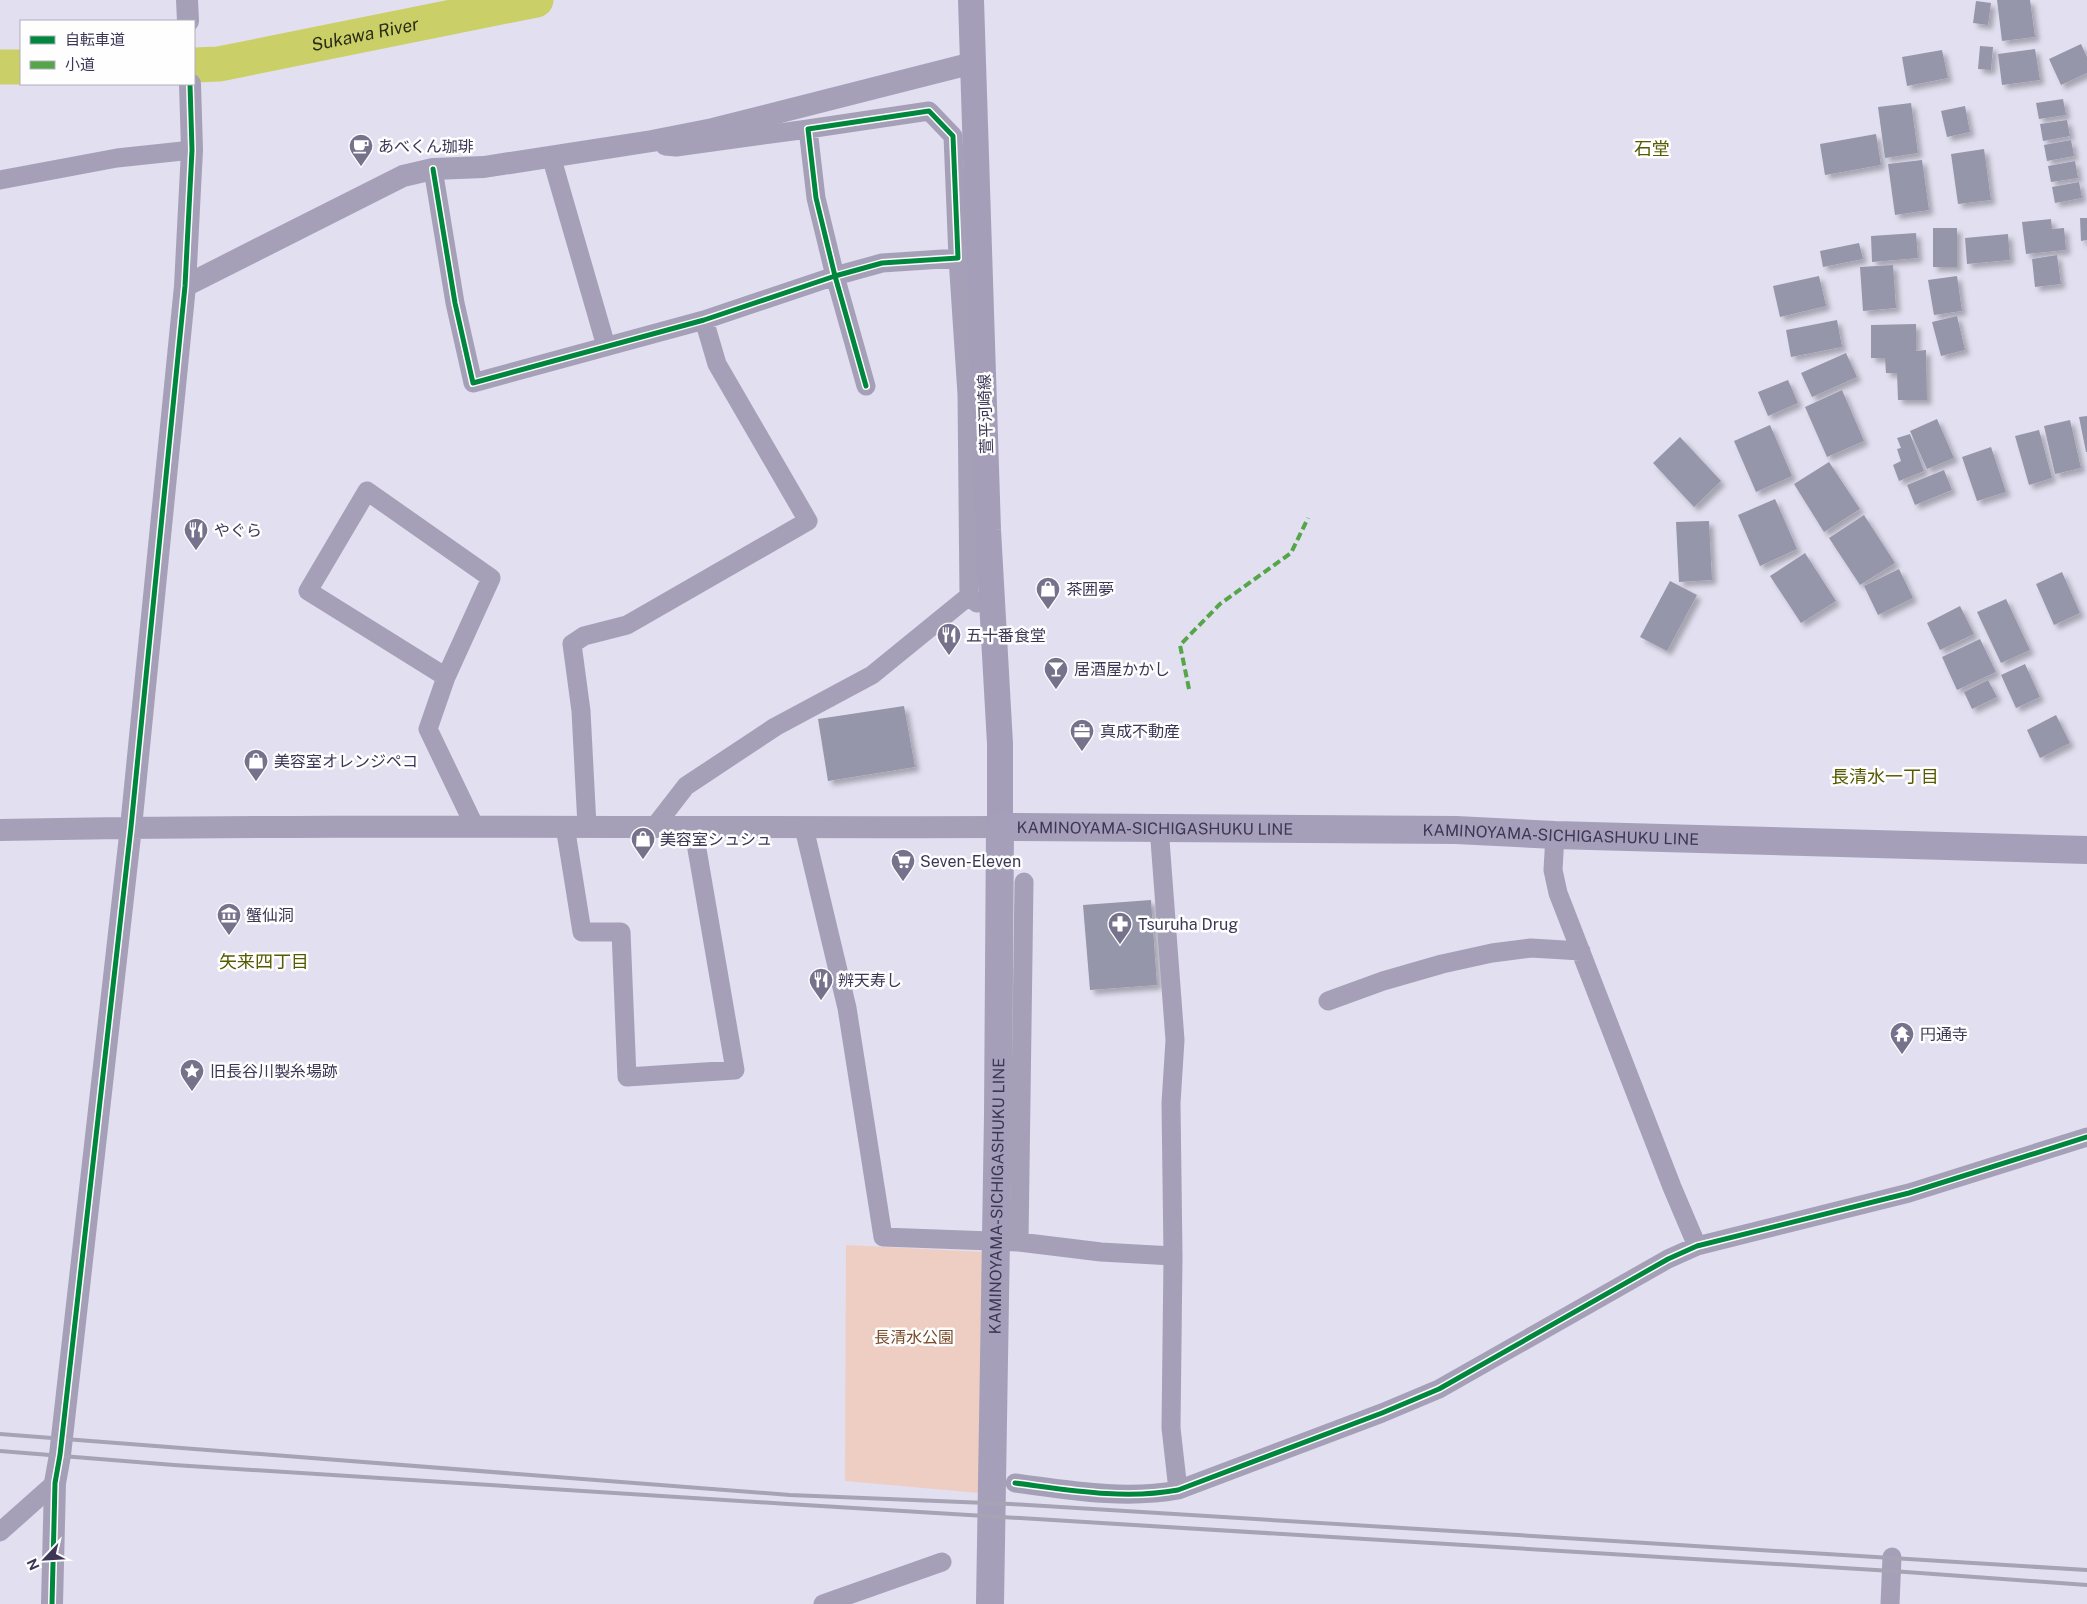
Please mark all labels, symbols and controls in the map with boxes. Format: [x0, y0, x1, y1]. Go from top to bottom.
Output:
water label: Sukawa River [309, 13, 421, 55]
legend [20, 20, 195, 85]
text: 自転車道 [65, 31, 125, 48]
text: 小道 [65, 56, 95, 73]
cafe icon: あべくん珈琲 [348, 133, 374, 167]
place label: あべくん珈琲 [378, 137, 474, 156]
district label: 石堂 [1634, 138, 1670, 159]
street label: 萱平河崎線 [975, 374, 996, 454]
restaurant icon: やぐら [183, 517, 209, 551]
place label: やぐら [214, 521, 262, 540]
shop icon: 茶囲夢 [1035, 576, 1061, 610]
place label: 茶囲夢 [1066, 580, 1114, 599]
restaurant icon: 五十番食堂 [936, 622, 962, 656]
place label: 五十番食堂 [966, 626, 1046, 645]
bar icon: 居酒屋かかし [1043, 656, 1069, 690]
place label: 居酒屋かかし [1074, 660, 1170, 679]
office icon: 真成不動産 [1069, 718, 1095, 752]
place label: 真成不動産 [1100, 722, 1180, 741]
shop icon: 美容室オレンジペコ [243, 748, 269, 782]
place label: 美容室オレンジペコ [274, 752, 418, 771]
district label: 長清水一丁目 [1831, 766, 1939, 787]
street label: KAMINOYAMA-SICHIGASHUKU LINE [1016, 818, 1293, 839]
street label: KAMINOYAMA-SICHIGASHUKU LINE [1422, 821, 1699, 849]
shop icon: 美容室シュシュ [630, 826, 656, 860]
place label: 美容室シュシュ [660, 830, 772, 849]
supermarket icon: Seven-Eleven [890, 848, 916, 882]
place label: Seven-Eleven [920, 852, 1021, 871]
museum icon: 蟹仙洞 [216, 902, 242, 936]
place label: 蟹仙洞 [246, 906, 294, 925]
pharmacy icon: Tsuruha Drug [1107, 911, 1133, 945]
place label: Tsuruha Drug [1138, 915, 1238, 934]
district label: 矢来四丁目 [219, 951, 309, 972]
restaurant icon: 辨天寿し [808, 967, 834, 1001]
place label: 辨天寿し [838, 971, 902, 990]
temple icon: 円通寺 [1889, 1021, 1915, 1055]
place label: 円通寺 [1920, 1025, 1968, 1044]
place icon: 旧長谷川製糸場跡 [179, 1058, 205, 1092]
street label: KAMINOYAMA-SICHIGASHUKU LINE [985, 1058, 1008, 1335]
place label: 旧長谷川製糸場跡 [210, 1062, 338, 1081]
park label: 長清水公園 [874, 1328, 954, 1347]
north arrow [20, 1534, 70, 1584]
text: N [24, 1556, 43, 1573]

